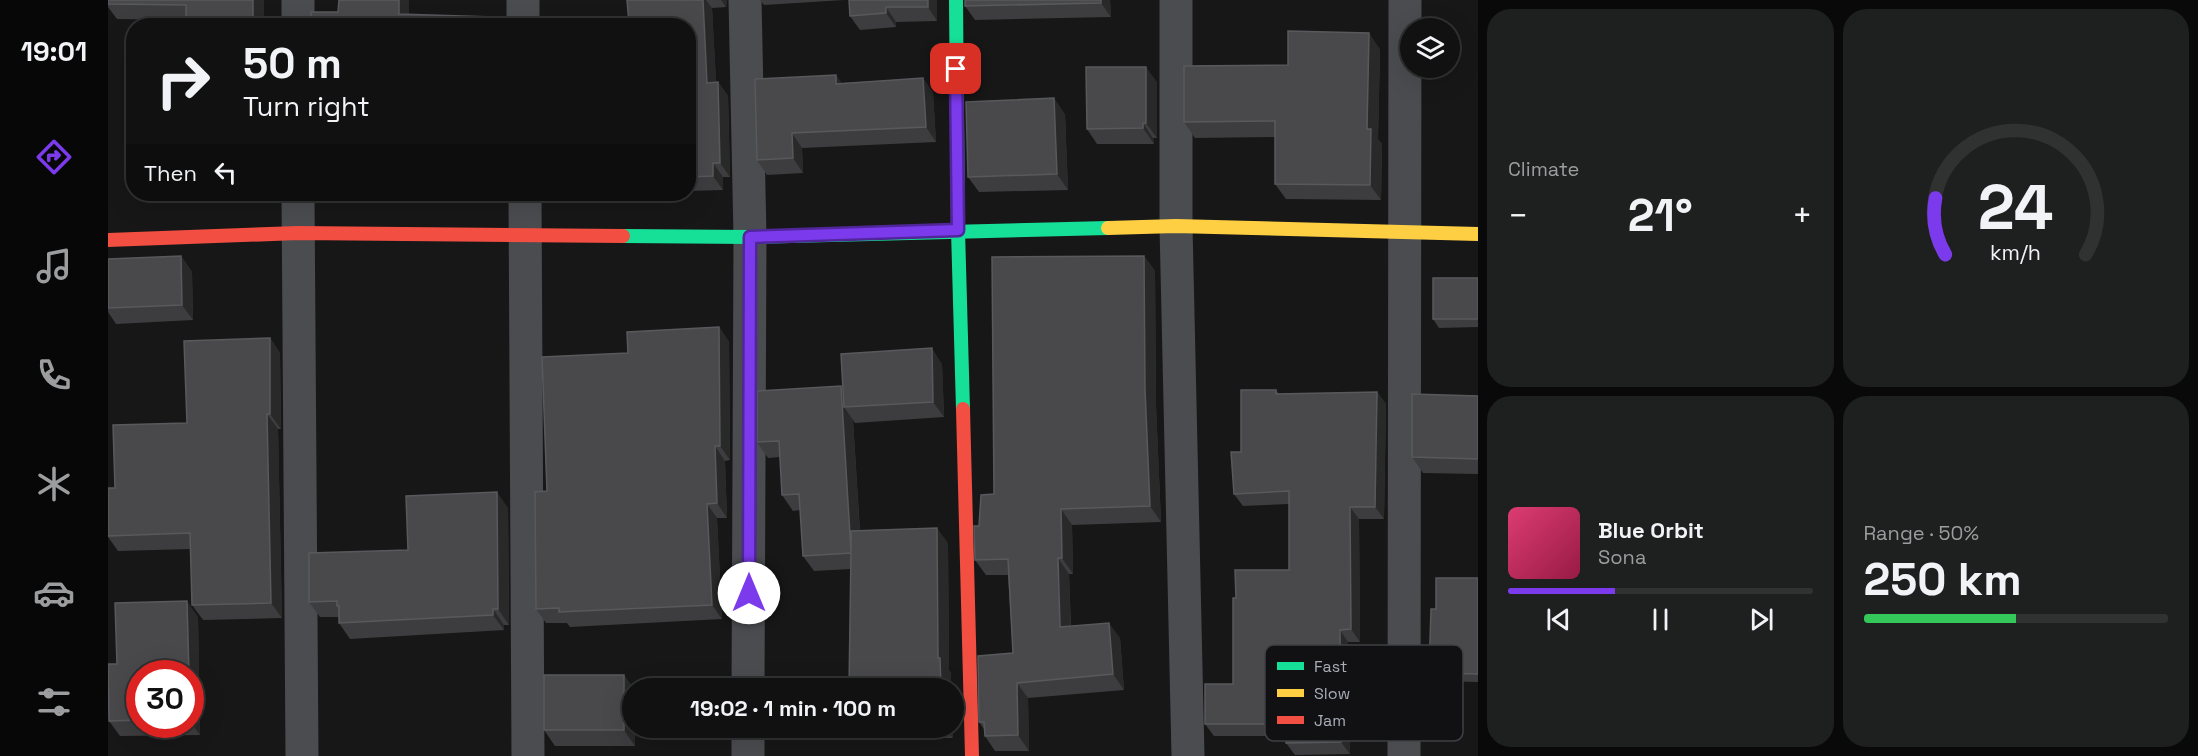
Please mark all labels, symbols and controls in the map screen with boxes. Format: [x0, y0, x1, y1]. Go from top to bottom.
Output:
map controls [1400, 18, 1460, 78]
button: layers [1400, 18, 1460, 78]
text: 19:01 [21, 34, 87, 69]
text: 50 m [243, 37, 342, 90]
icon: right [144, 42, 222, 120]
pin [930, 43, 981, 94]
icon: arrive [939, 52, 972, 85]
text: Turn right [243, 89, 370, 124]
icon: directions [33, 136, 75, 178]
icon: left [209, 156, 242, 189]
text: Climate [1508, 156, 1579, 182]
text: Then [144, 159, 197, 187]
text: 24 [1978, 168, 2054, 247]
text: 21° [1628, 187, 1693, 244]
text: − [1508, 195, 1528, 237]
text: + [1792, 195, 1813, 237]
text: km/h [1990, 239, 2041, 266]
icon: music [33, 245, 75, 287]
icon: phone [33, 354, 75, 396]
icon: climate [33, 463, 75, 505]
text: Blue Orbit [1598, 516, 1704, 544]
text: Range · 50% [1864, 520, 1979, 546]
text: Sona [1598, 544, 1646, 570]
text: 250 km [1864, 551, 2022, 608]
position arrow [717, 561, 781, 625]
icon: car [33, 572, 75, 614]
icon: previous [1542, 603, 1575, 636]
icon: pause [1644, 603, 1677, 636]
icon: next [1745, 603, 1778, 636]
legend [1265, 645, 1463, 741]
text: Fast [1314, 656, 1347, 677]
speed limit sign: 30 [126, 660, 204, 738]
icon: filters [33, 681, 75, 723]
text: Slow [1314, 683, 1350, 704]
text: 19:02 · 1 min · 100 m [690, 694, 896, 722]
text: Jam [1314, 710, 1346, 731]

